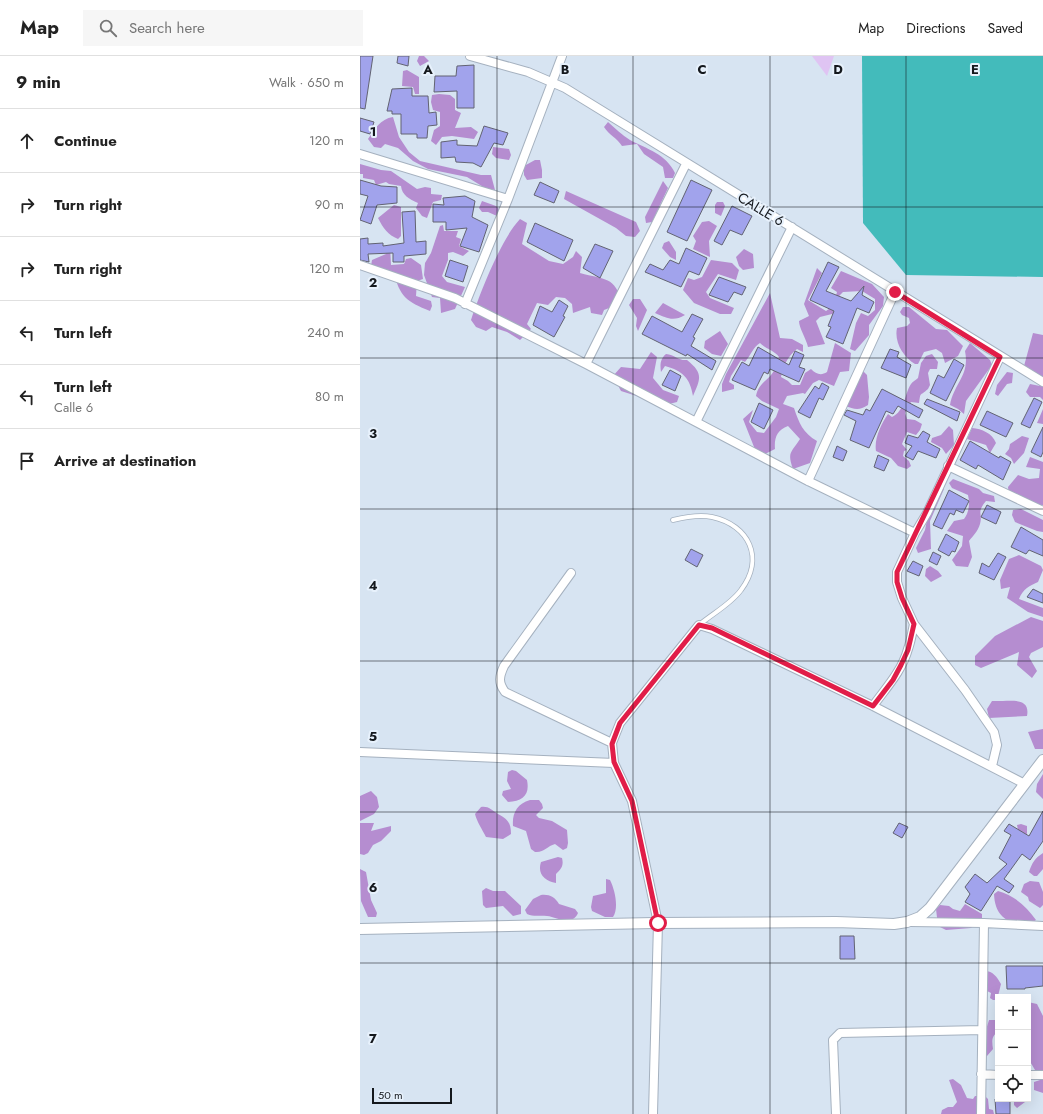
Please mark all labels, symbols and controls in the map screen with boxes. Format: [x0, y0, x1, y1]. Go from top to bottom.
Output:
search box [83, 10, 363, 46]
text: Map [20, 14, 59, 41]
icon: search [97, 17, 119, 39]
text: Search here [129, 17, 205, 39]
text: Map [858, 18, 884, 38]
text: Directions [906, 18, 966, 38]
text: Saved [988, 18, 1023, 38]
text: A [422, 60, 433, 79]
text: B [561, 60, 570, 79]
text: C [697, 60, 707, 79]
text: D [833, 60, 843, 79]
text: E [971, 60, 979, 79]
text: 9 min [16, 70, 61, 94]
text: Walk · 650 m [269, 73, 344, 92]
text: 1 [370, 122, 376, 141]
icon: ahead [16, 130, 38, 152]
text: Continue [54, 130, 117, 152]
text: 120 m [309, 131, 344, 150]
street label: CALLE 6 [734, 187, 788, 231]
icon: right [16, 194, 38, 216]
text: Turn right [54, 194, 122, 216]
text: 90 m [315, 195, 344, 214]
icon: right [16, 258, 38, 280]
text: Turn right [54, 258, 122, 280]
text: 120 m [309, 259, 344, 278]
text: 2 [369, 273, 377, 292]
route end [886, 283, 904, 301]
icon: left [16, 322, 38, 344]
text: Turn left [54, 322, 112, 344]
text: 240 m [307, 323, 344, 342]
text: Turn left [54, 376, 112, 398]
icon: left [16, 386, 38, 408]
text: 80 m [315, 387, 344, 406]
text: Calle 6 [54, 398, 93, 417]
text: 3 [369, 424, 377, 443]
icon: arrive [16, 450, 38, 472]
text: Arrive at destination [54, 450, 196, 472]
text: 4 [368, 576, 378, 595]
text: 5 [369, 727, 377, 746]
text: 6 [369, 878, 378, 897]
route start [649, 914, 667, 932]
map controls [995, 994, 1031, 1102]
button: + [995, 994, 1031, 1030]
text: 7 [369, 1029, 377, 1048]
button: − [995, 1030, 1031, 1066]
button: locate [995, 1066, 1031, 1102]
scale bar [372, 1086, 452, 1105]
text: 50 m [378, 1087, 403, 1103]

